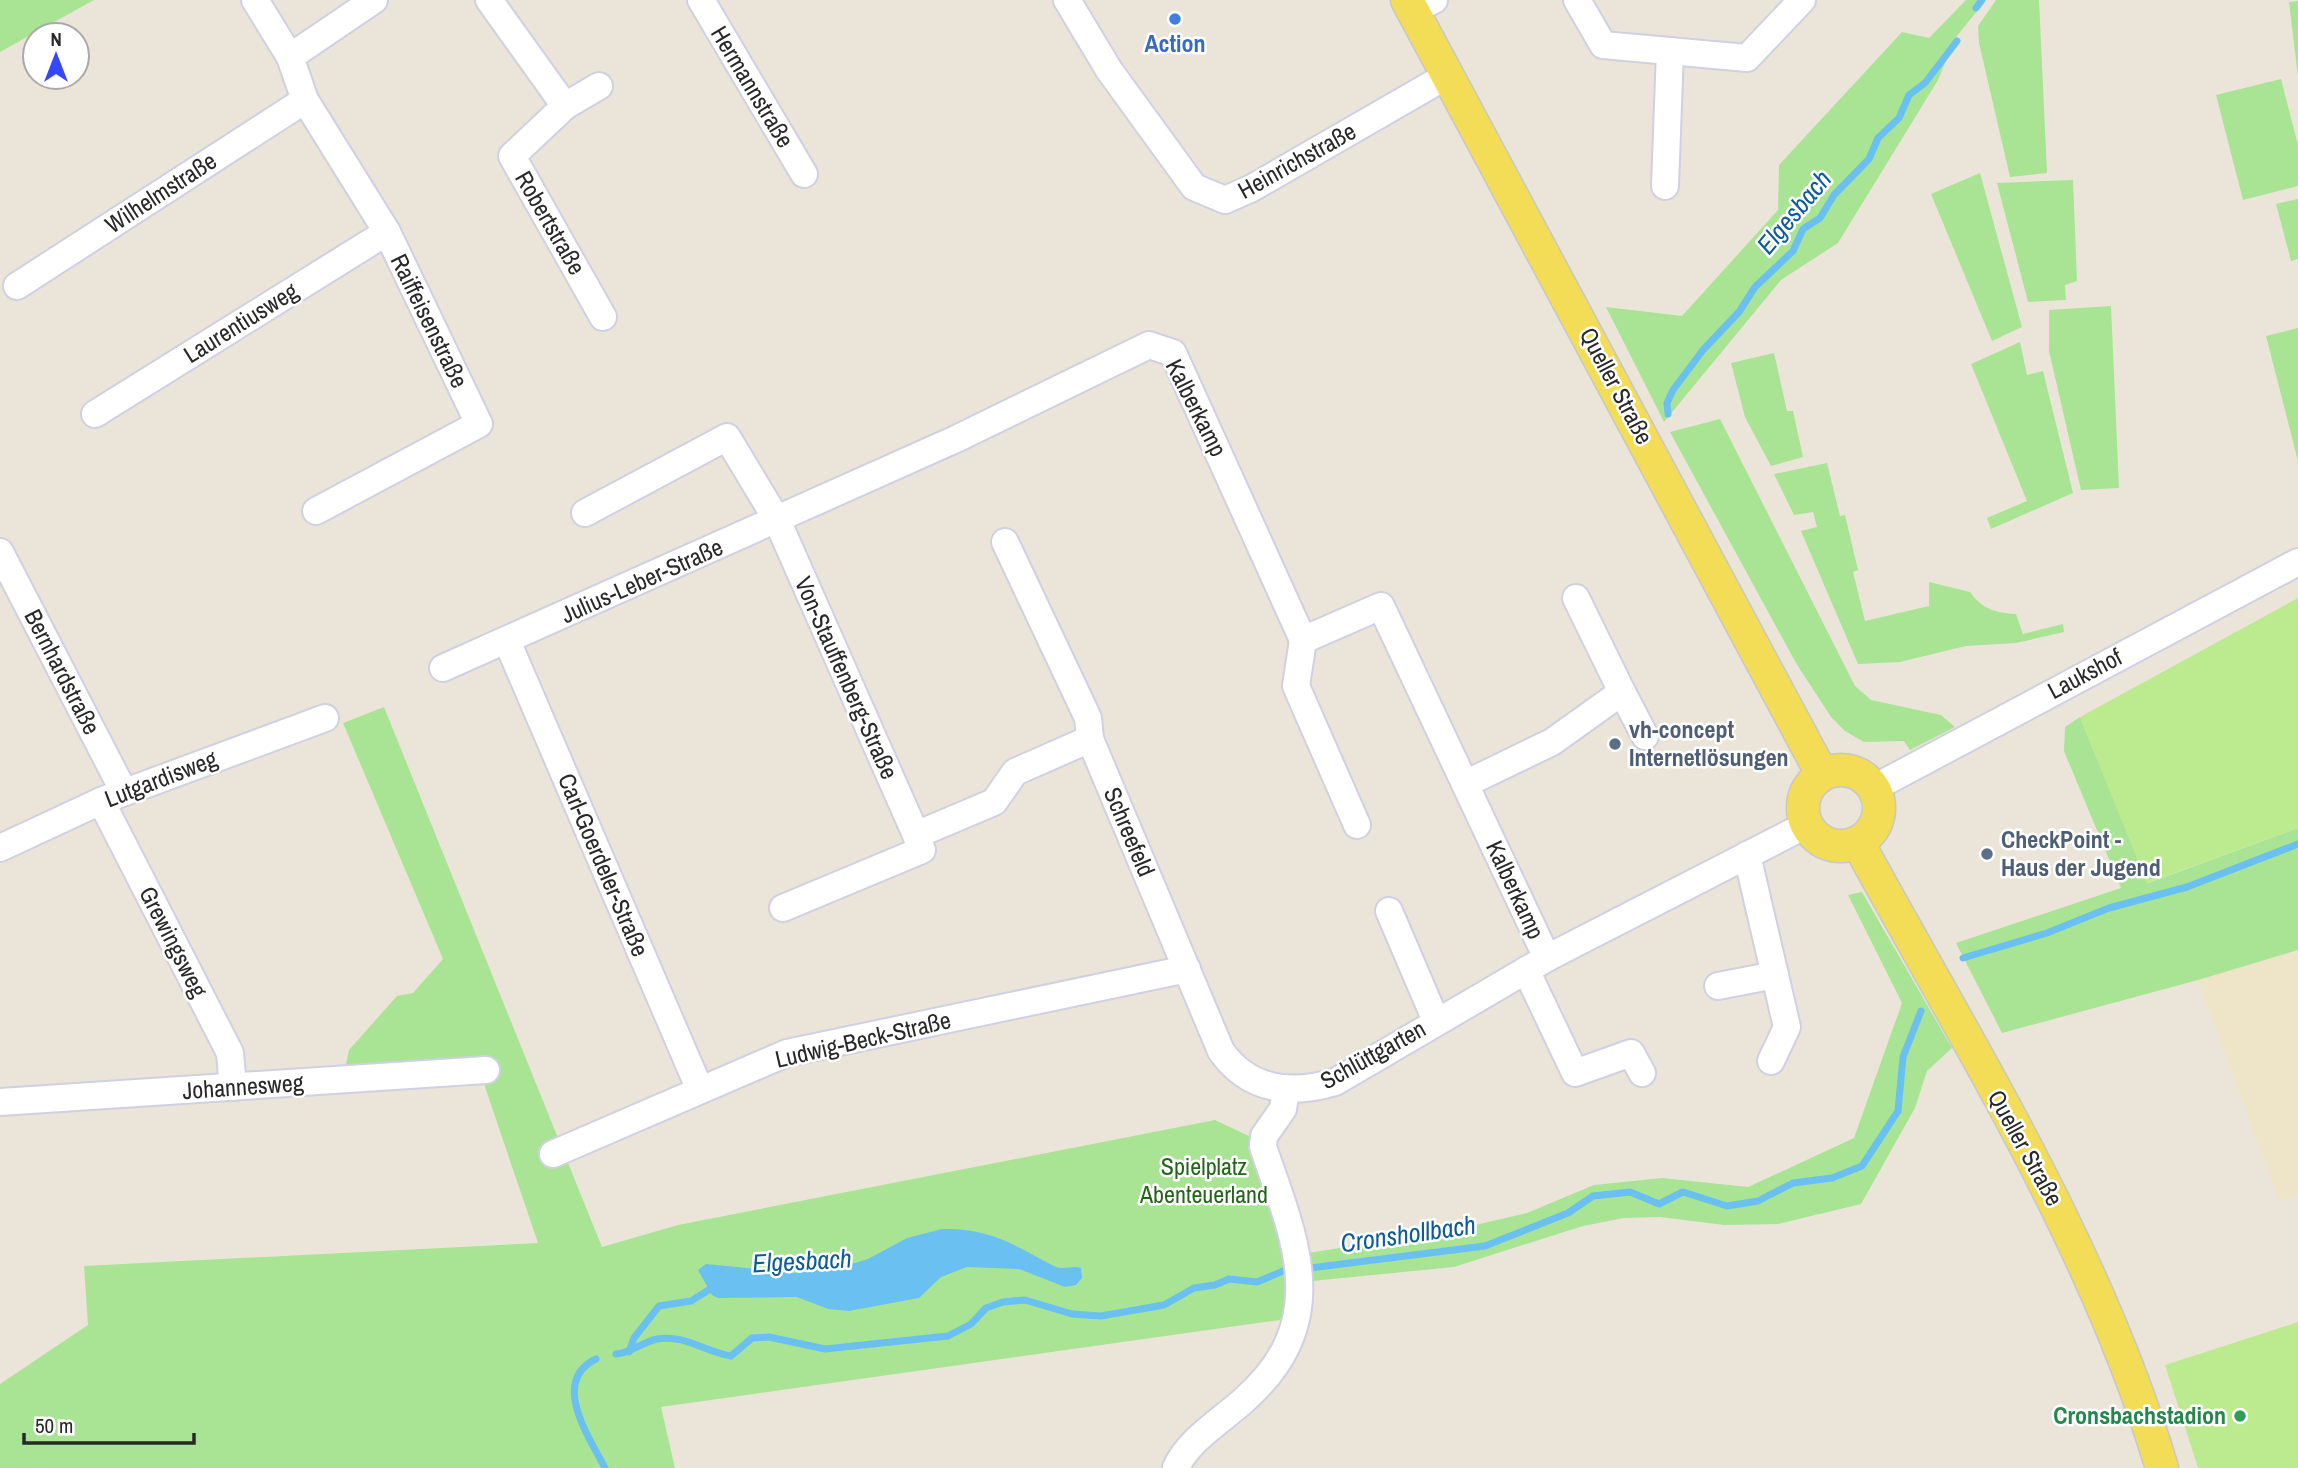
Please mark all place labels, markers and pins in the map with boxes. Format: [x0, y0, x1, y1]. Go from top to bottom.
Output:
marker: Action [1167, 11, 1183, 27]
place label: Action [1144, 27, 1206, 59]
place label: vh-concept Internetlösungen [1629, 713, 1789, 773]
marker: vh-concept Internetlösungen [1607, 736, 1623, 752]
place label: CheckPoint - Haus der Jugend [2001, 823, 2161, 883]
marker: CheckPoint - Haus der Jugend [1979, 846, 1995, 862]
place label: Cronsbachstadion [2053, 1399, 2226, 1431]
marker: Cronsbachstadion [2232, 1408, 2248, 1424]

